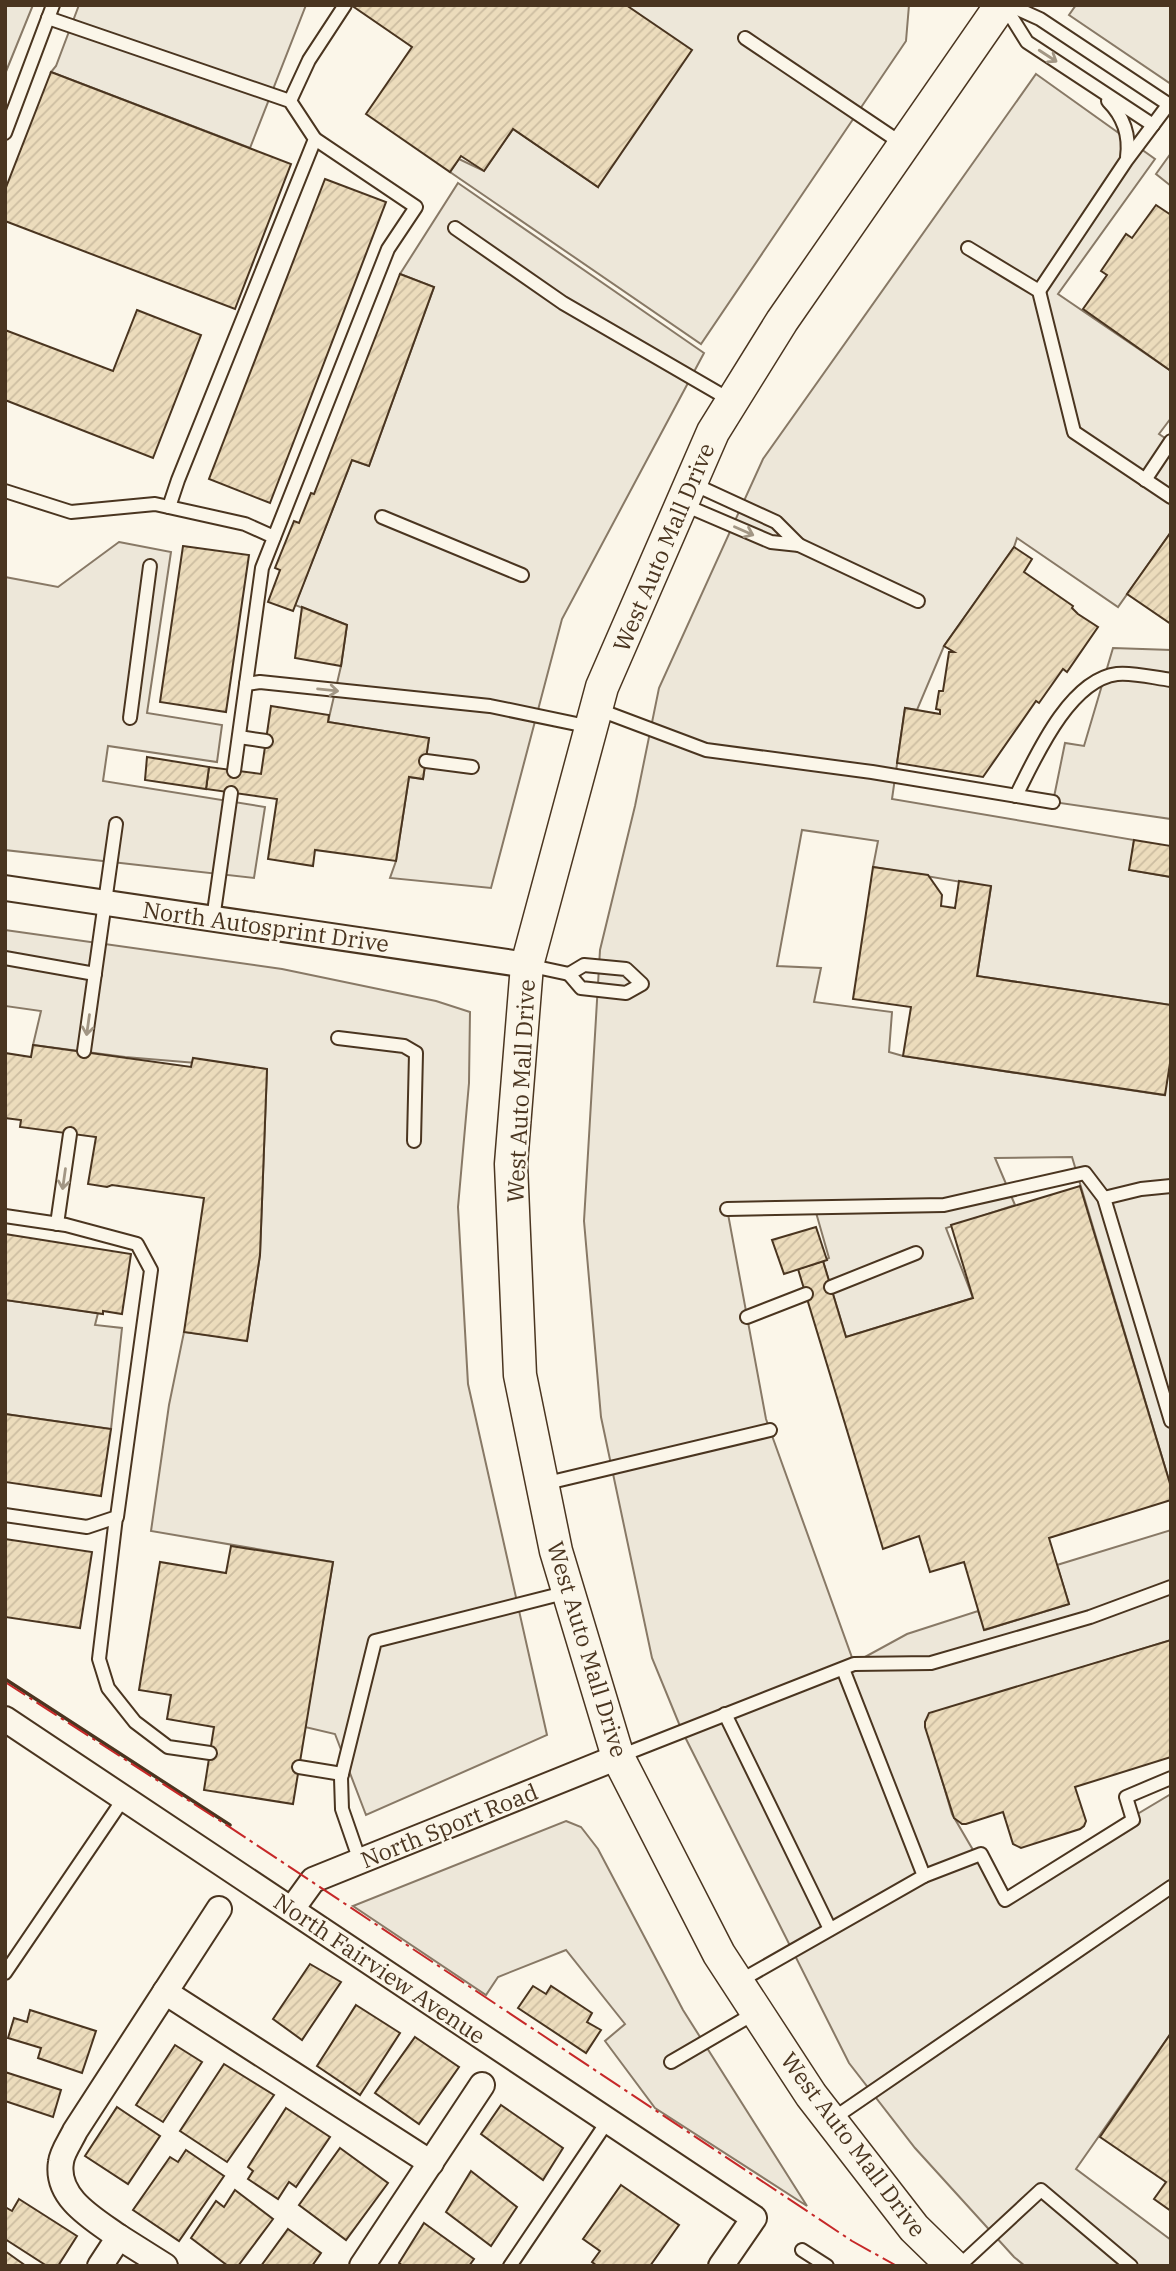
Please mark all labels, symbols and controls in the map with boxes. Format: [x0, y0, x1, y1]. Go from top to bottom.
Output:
one-way arrow [1037, 49, 1057, 63]
street label: West Auto Mall Drive [605, 438, 721, 656]
one-way arrow [733, 525, 755, 538]
one-way arrow [316, 683, 339, 696]
street label: North Autosprint Drive [141, 894, 391, 958]
street label: West Auto Mall Drive [499, 978, 541, 1204]
one-way arrow [81, 1013, 94, 1036]
one-way arrow [57, 1167, 70, 1190]
street label: West Auto Mall Drive [541, 1538, 635, 1760]
street label: North Sport Road [356, 1776, 542, 1874]
street label: North Fairview Avenue [268, 1886, 492, 2050]
street label: West Auto Mall Drive [775, 2046, 933, 2242]

